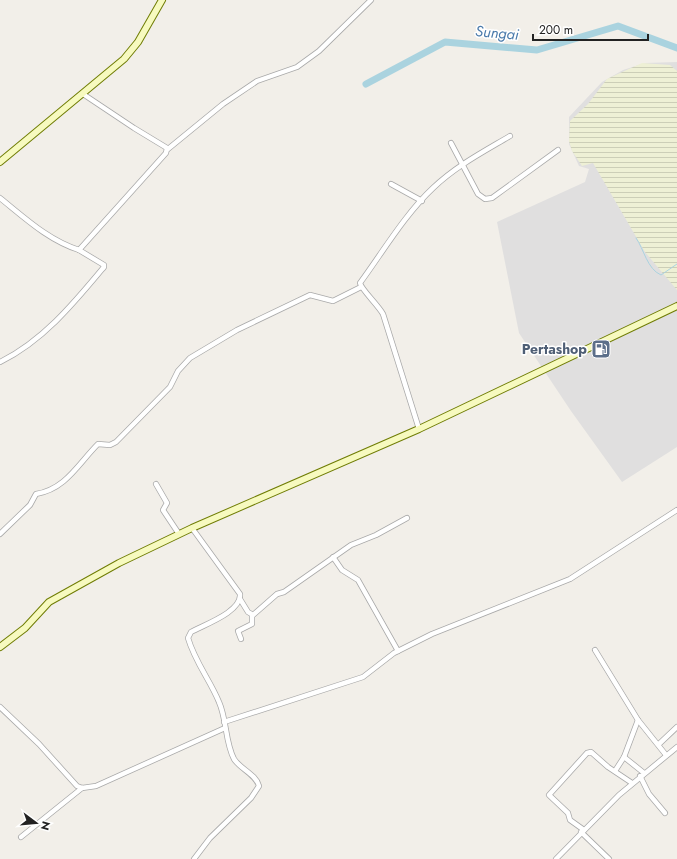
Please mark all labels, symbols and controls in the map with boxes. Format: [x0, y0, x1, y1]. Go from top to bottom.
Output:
scale bar [533, 16, 648, 42]
water label: Sungai [474, 20, 520, 46]
text: 200 m [539, 21, 573, 39]
fuel station icon: Pertashop [590, 338, 612, 360]
place label: Pertashop [522, 339, 587, 359]
north arrow [16, 803, 56, 843]
text: N [37, 819, 55, 832]

